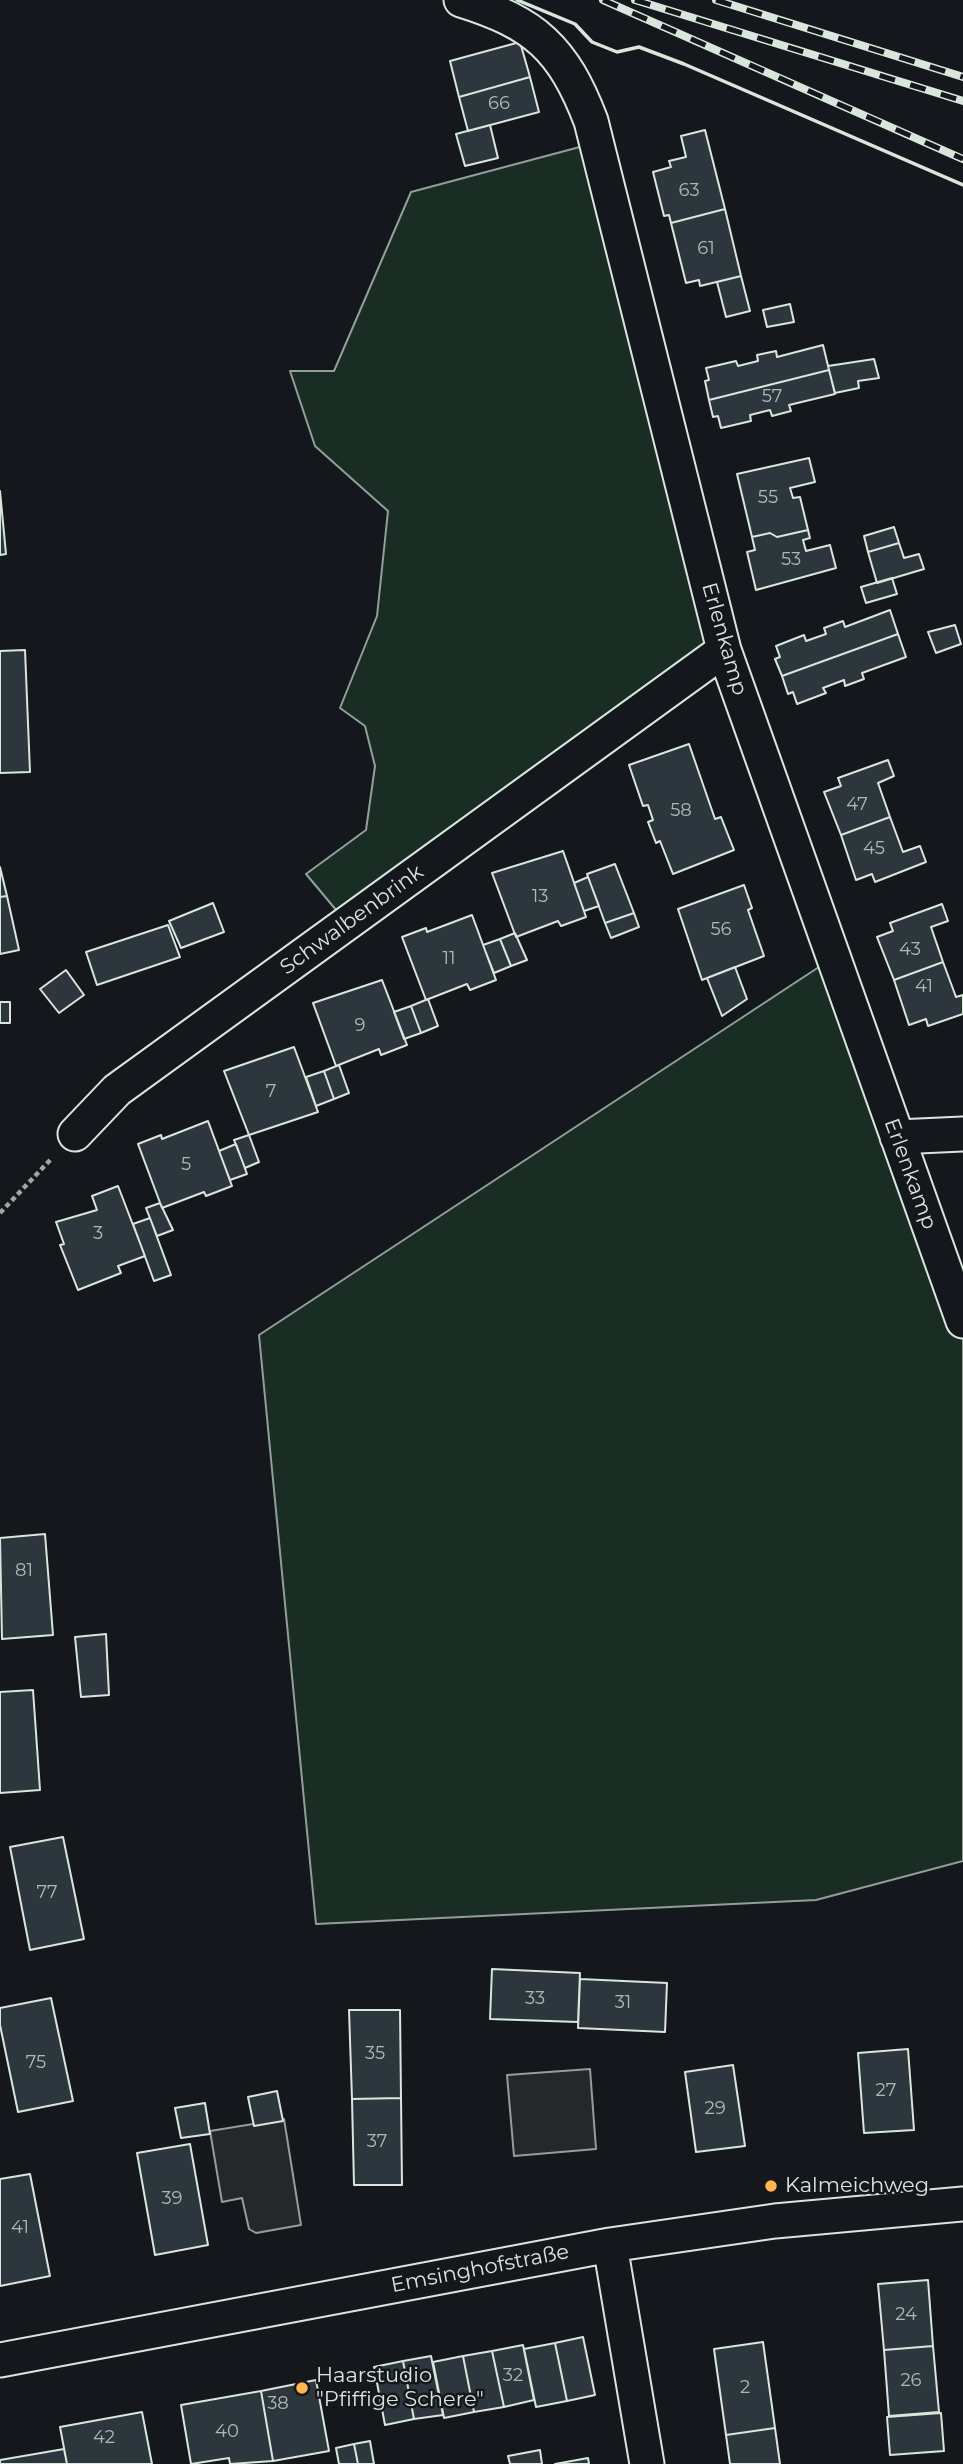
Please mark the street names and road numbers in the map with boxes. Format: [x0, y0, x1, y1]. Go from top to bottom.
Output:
street label: Erlenkamp [696, 580, 752, 698]
street label: Schwalbenbrink [276, 860, 428, 980]
street label: Erlenkamp [878, 1115, 942, 1233]
street label: Emsinghofstraße [389, 2239, 571, 2299]

